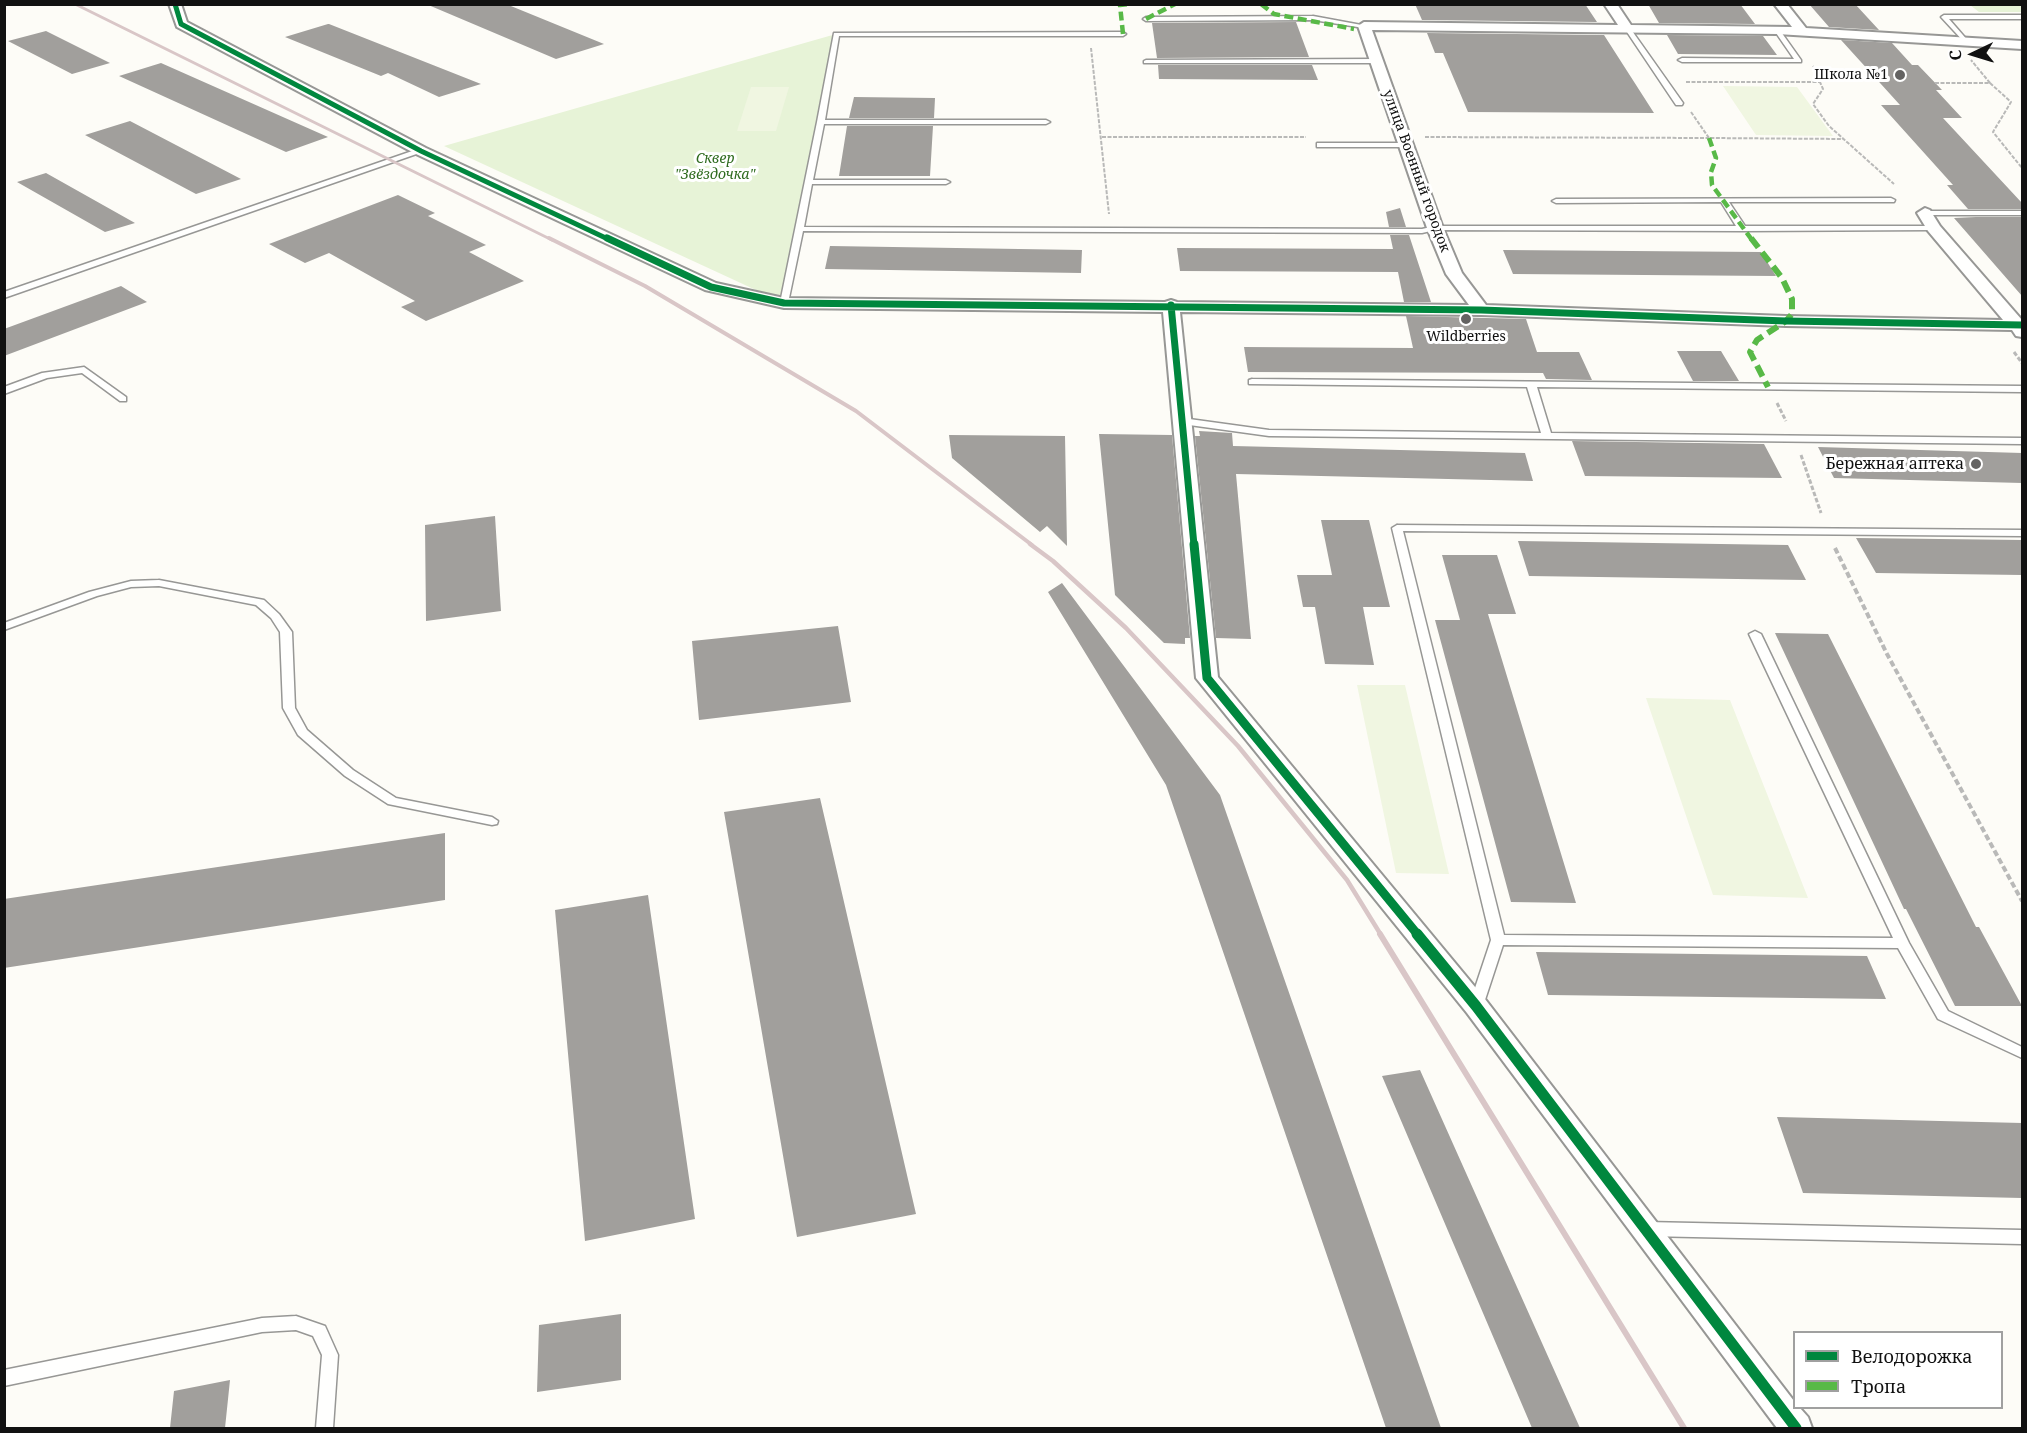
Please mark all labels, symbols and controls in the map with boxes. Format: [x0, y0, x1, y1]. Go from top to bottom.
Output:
north arrow [1943, 24, 2003, 84]
text: С [1944, 49, 1966, 61]
place label: Школа №1 [1814, 67, 1888, 83]
marker: Школа №1 [1893, 68, 1907, 82]
street label: улица Военный городок [1379, 87, 1453, 255]
park label: Сквер "Звёздочка" [675, 151, 755, 184]
marker: Wildberries [1459, 312, 1473, 326]
place label: Wildberries [1426, 329, 1506, 345]
place label: Бережная аптека [1825, 454, 1964, 474]
marker: Бережная аптека [1969, 457, 1983, 471]
legend [1793, 1331, 2003, 1409]
text: Велодорожка [1851, 1344, 1973, 1368]
text: Тропа [1851, 1374, 1906, 1398]

